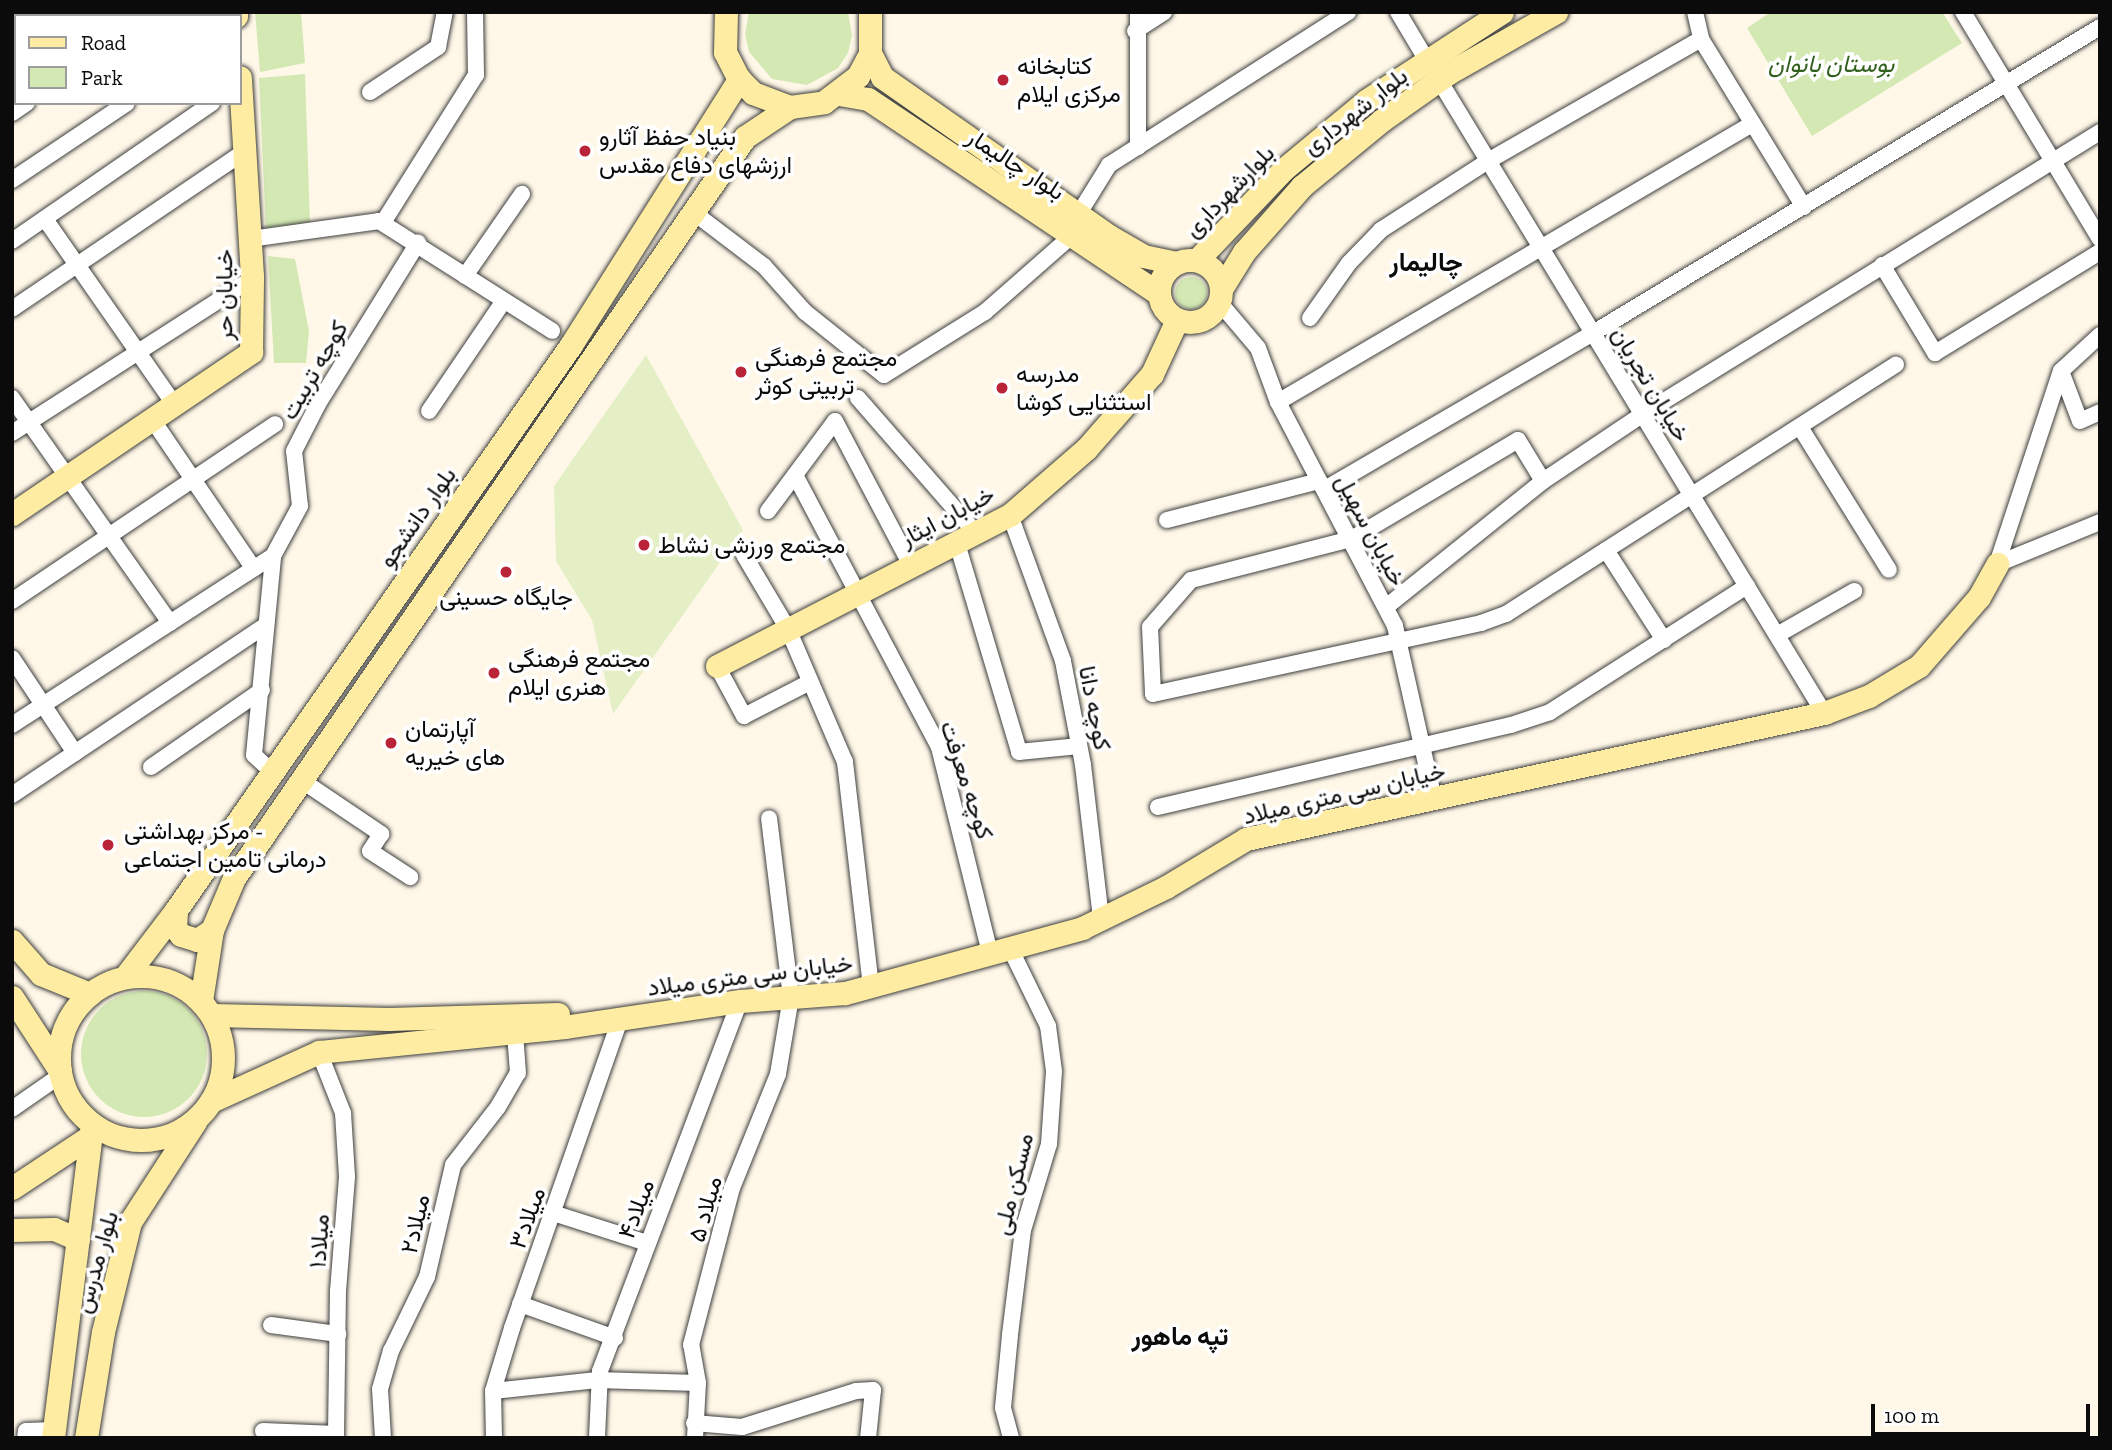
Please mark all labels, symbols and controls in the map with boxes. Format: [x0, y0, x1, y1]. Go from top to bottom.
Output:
legend [14, 14, 242, 105]
text: Road [81, 30, 126, 55]
park label: بوستان بانوان [1768, 50, 1894, 78]
place label: کتابخانه مرکزی ایلام [1017, 52, 1121, 108]
street label: بلوار شهرداری [1297, 61, 1413, 161]
text: Park [81, 65, 123, 90]
marker: کتابخانه مرکزی ایلام [995, 72, 1011, 88]
street label: بلوار چالیمار [962, 122, 1070, 206]
place label: بنیاد حفظ آثارو ارزشهای دفاع مقدس [599, 123, 792, 179]
street label: بلوارشهرداری [1178, 139, 1280, 243]
marker: بنیاد حفظ آثارو ارزشهای دفاع مقدس [577, 143, 593, 159]
district label: چالیمار [1389, 247, 1463, 279]
street label: خیابان حر [210, 249, 238, 341]
street label: کوچه تربیت [274, 315, 354, 425]
street label: خیابان تجریان [1605, 321, 1697, 447]
place label: مجتمع فرهنگی تربیتی کوثر [755, 344, 897, 400]
place label: مدرسه استثنایی کوشا [1016, 360, 1152, 416]
marker: مجتمع فرهنگی تربیتی کوثر [733, 364, 749, 380]
marker: مدرسه استثنایی کوشا [994, 380, 1010, 396]
street label: بلوار دانشجو [372, 461, 462, 573]
street label: خیابان سهیل [1330, 469, 1412, 591]
street label: خیابان ایثار [895, 479, 999, 553]
place label: مجتمع ورزشی نشاط [658, 531, 845, 559]
marker: مجتمع ورزشی نشاط [636, 537, 652, 553]
marker: جایگاه حسینی [498, 564, 514, 580]
place label: جایگاه حسینی [439, 583, 573, 611]
place label: مجتمع فرهنگی هنری ایلام [508, 645, 650, 701]
street label: کوچه دانا [1073, 663, 1117, 753]
marker: مجتمع فرهنگی هنری ایلام [486, 665, 502, 681]
place label: آپارتمان های خیریه [405, 715, 505, 771]
street label: کوچه معرفت [934, 717, 1000, 843]
marker: آپارتمان های خیریه [383, 735, 399, 751]
street label: خیابان سی متری میلاد [1240, 756, 1448, 830]
place label: مرکز بهداشتی - درمانی تامین اجتماعی [124, 817, 326, 873]
marker: مرکز بهداشتی - درمانی تامین اجتماعی [98, 835, 118, 855]
street label: خیابان سی متری میلاد [646, 948, 854, 1002]
street label: مسکن ملی [986, 1130, 1040, 1238]
street label: میلاد ۵ [682, 1173, 728, 1245]
street label: میلاد۴ [612, 1175, 660, 1243]
street label: میلاد۳ [503, 1183, 551, 1253]
street label: میلاد۲ [394, 1192, 436, 1256]
street label: بلوار مدرس [68, 1208, 124, 1316]
street label: میلاد۱ [303, 1213, 335, 1269]
district label: تپه ماهور [1131, 1321, 1229, 1353]
scale bar [1874, 1390, 2093, 1434]
text: 100 m [1884, 1403, 1939, 1428]

